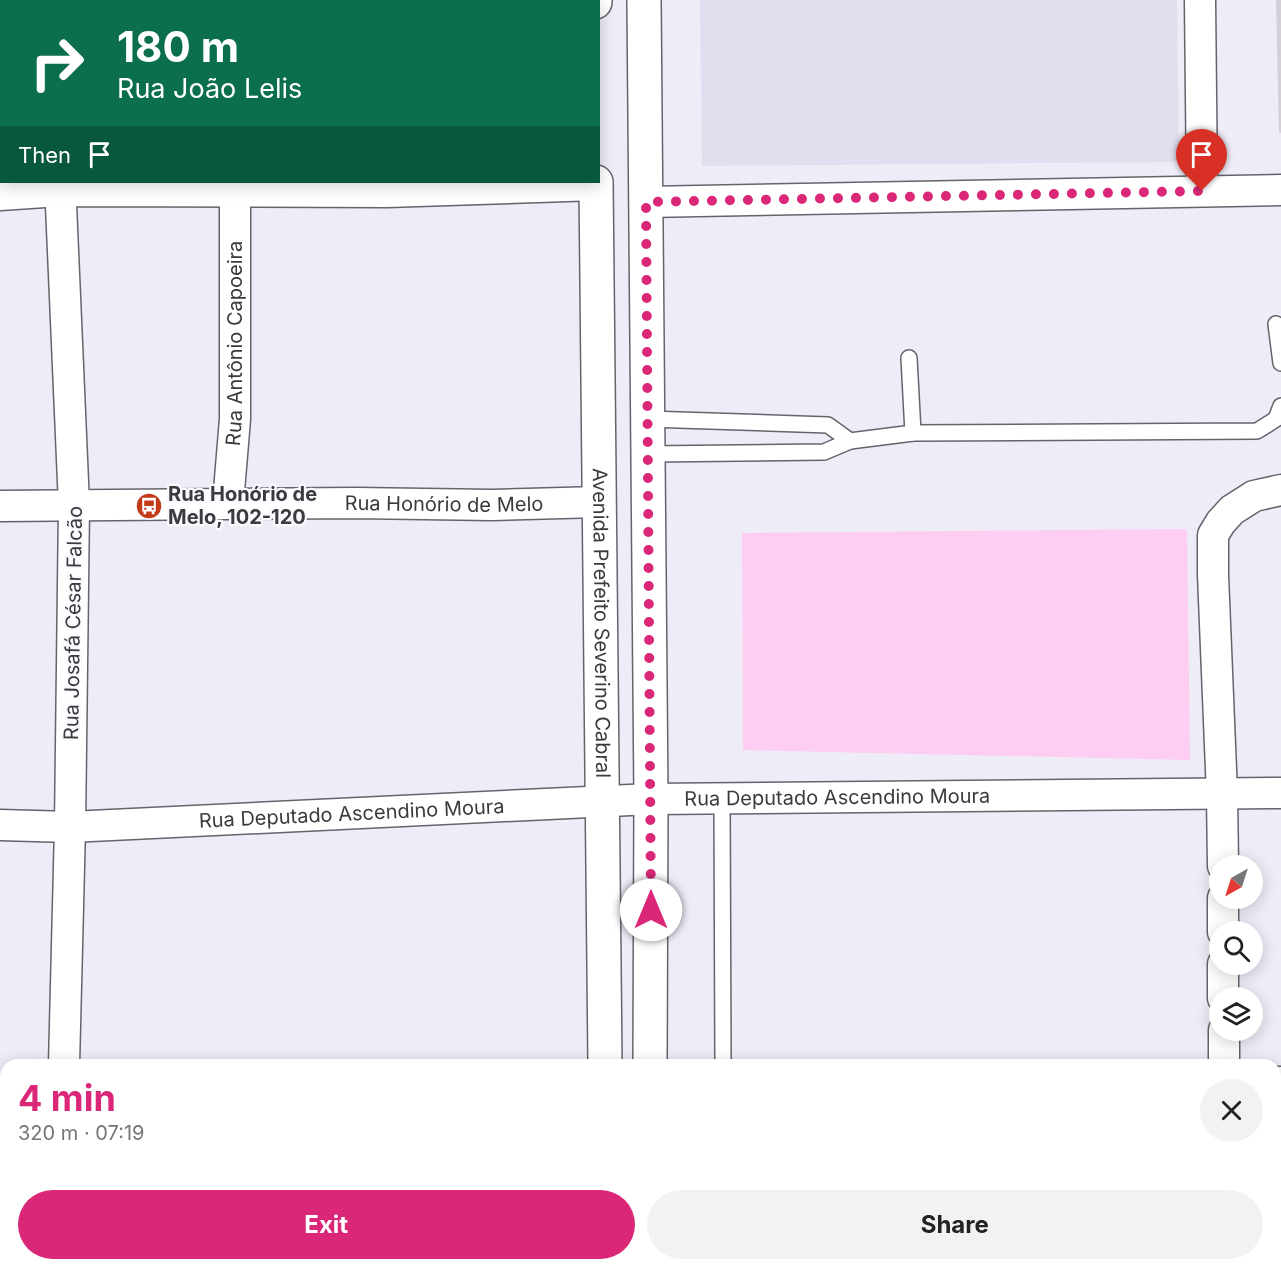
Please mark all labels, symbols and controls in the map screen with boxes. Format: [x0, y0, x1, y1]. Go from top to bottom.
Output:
text: 180 m [117, 21, 239, 72]
icon: right [18, 24, 96, 102]
text: Rua João Lelis [117, 72, 302, 105]
pin [1176, 129, 1227, 191]
icon: arrive [83, 138, 116, 171]
icon: arrive [1185, 138, 1218, 171]
text: Then [18, 142, 71, 168]
street label: Rua Antônio Capoeira [221, 241, 247, 447]
street label: Avenida Prefeito Severino Cabral [588, 468, 615, 778]
place label: Rua Honório de Melo, 102-120 [168, 482, 317, 529]
bus stop icon: Rua Honório de Melo, 102-120 [134, 491, 164, 521]
street label: Rua Honório de Melo [345, 491, 544, 517]
street label: Rua Josafá César Falcão [59, 506, 87, 740]
street label: Rua Deputado Ascendino Moura [684, 784, 990, 811]
street label: Rua Deputado Ascendino Moura [198, 794, 505, 833]
north arrow [1209, 855, 1263, 909]
map controls [1209, 855, 1263, 1041]
position arrow [619, 878, 683, 942]
button: search [1209, 921, 1263, 975]
button: layers [1209, 987, 1263, 1041]
text: 4 min [18, 1076, 116, 1120]
button: close [1200, 1079, 1263, 1142]
text: 320 m · 07:19 [18, 1121, 145, 1145]
button: Exit [18, 1190, 635, 1259]
button: Share [647, 1190, 1263, 1259]

